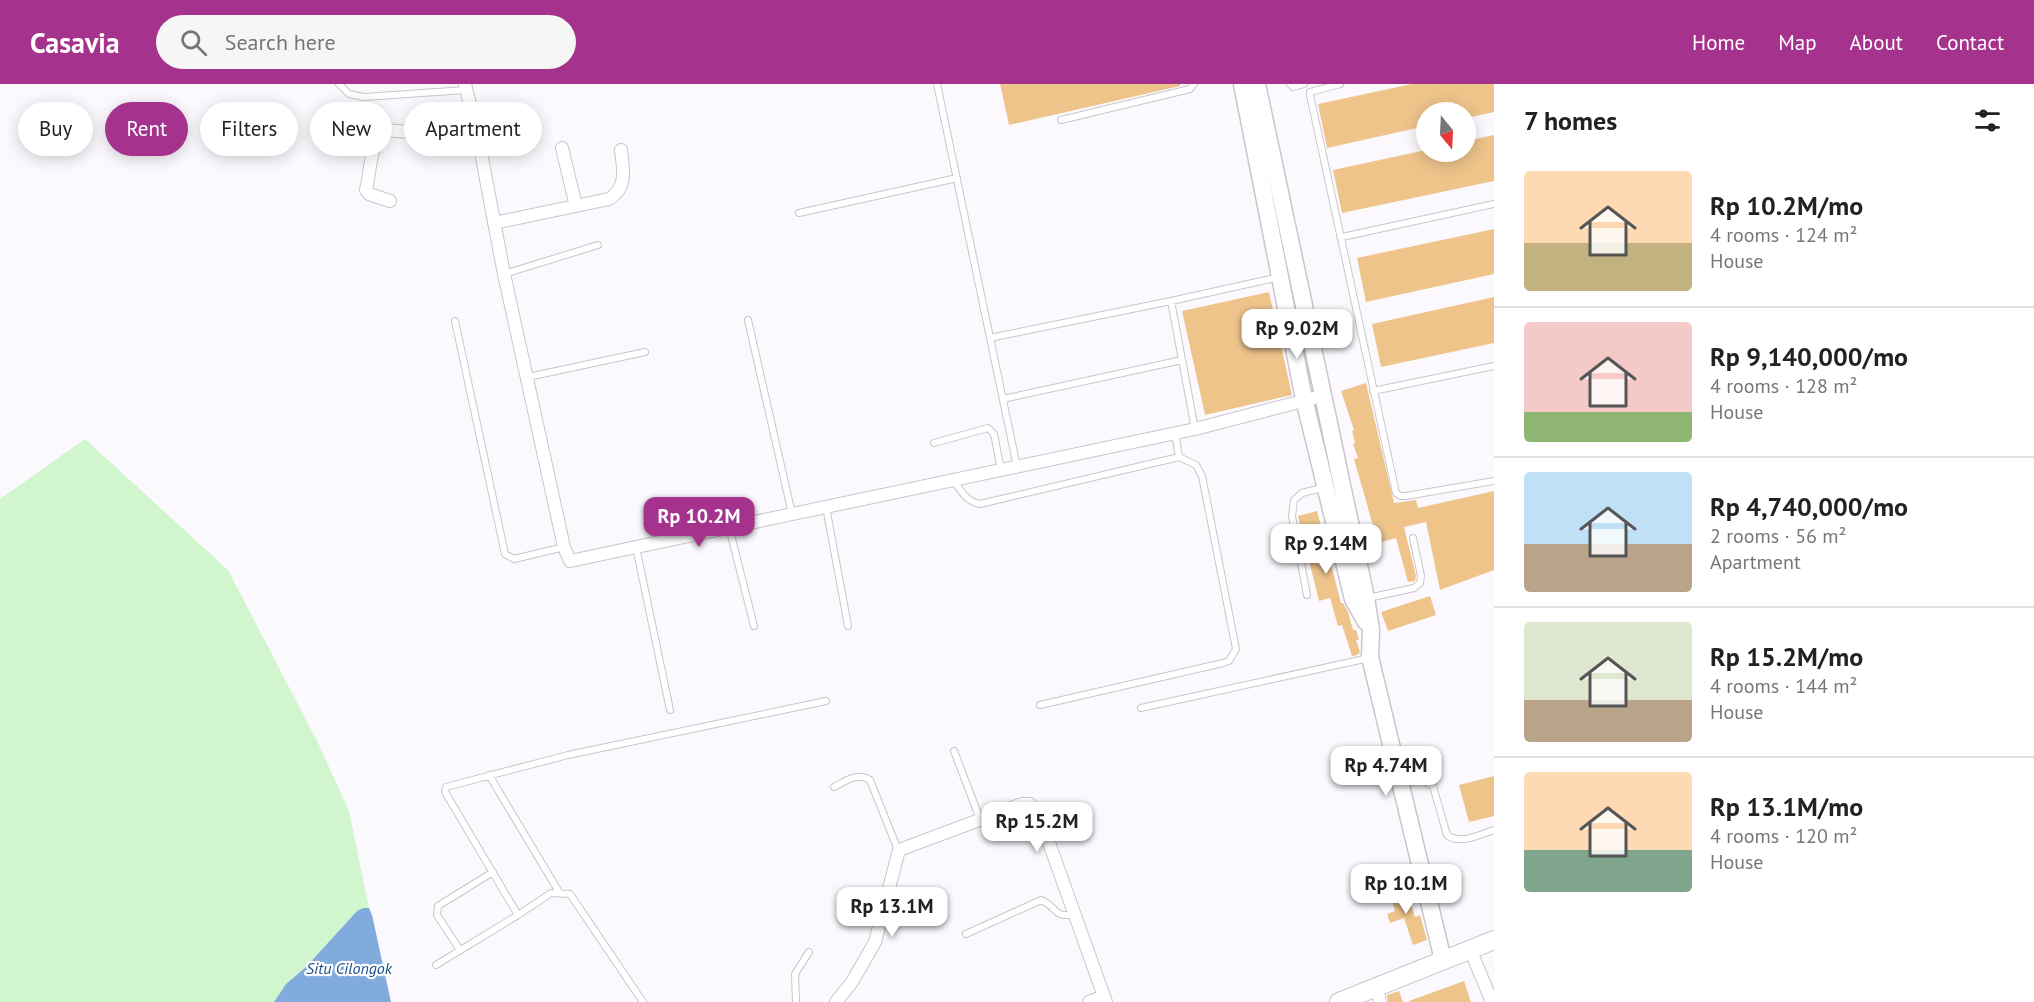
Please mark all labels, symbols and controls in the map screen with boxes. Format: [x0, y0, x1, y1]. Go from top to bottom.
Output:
search box [156, 15, 576, 69]
text: Casavia [30, 24, 120, 61]
icon: search [177, 26, 210, 59]
text: Search here [225, 28, 336, 56]
text: Home [1692, 29, 1745, 56]
text: Map [1778, 29, 1817, 56]
text: About [1850, 29, 1903, 56]
text: Contact [1936, 29, 2004, 56]
chip: Buy [18, 102, 93, 156]
chip: Rent [105, 102, 188, 156]
chip: Filters [200, 102, 298, 156]
chip: New [310, 102, 392, 156]
chip: Apartment [404, 102, 542, 156]
north arrow [1416, 102, 1476, 162]
map controls [1416, 102, 1476, 162]
text: 7 homes [1524, 104, 1617, 137]
icon: filters [1971, 104, 2004, 137]
text: Rp 10.2M/mo [1710, 189, 1863, 222]
icon: home [1572, 195, 1644, 267]
text: 4 rooms · 124 m² [1710, 222, 1857, 248]
text: House [1710, 248, 1764, 274]
pin: Rp 9.02M [1235, 309, 1359, 360]
text: Rp 9.02M [1256, 315, 1338, 341]
text: Rp 9,140,000/mo [1710, 340, 1908, 373]
icon: home [1572, 346, 1644, 418]
text: 4 rooms · 128 m² [1710, 373, 1857, 399]
text: House [1710, 399, 1764, 425]
text: Rp 4,740,000/mo [1710, 490, 1908, 523]
icon: home [1572, 496, 1644, 568]
pin: Rp 10.2M [637, 497, 761, 548]
text: Rp 10.2M [658, 503, 740, 529]
text: 2 rooms · 56 m² [1710, 523, 1846, 549]
pin: Rp 9.14M [1264, 524, 1388, 575]
text: Rp 9.14M [1285, 530, 1367, 556]
text: Apartment [1710, 549, 1801, 575]
text: Rp 15.2M/mo [1710, 640, 1863, 673]
icon: home [1572, 646, 1644, 718]
text: 4 rooms · 144 m² [1710, 673, 1857, 699]
text: House [1710, 699, 1764, 725]
pin: Rp 4.74M [1324, 746, 1448, 797]
text: Rp 4.74M [1345, 752, 1427, 778]
text: Rp 13.1M/mo [1710, 790, 1863, 823]
icon: home [1572, 796, 1644, 868]
pin: Rp 15.2M [975, 802, 1099, 853]
text: Rp 15.2M [996, 808, 1078, 834]
text: 4 rooms · 120 m² [1710, 823, 1857, 849]
text: House [1710, 849, 1764, 875]
pin: Rp 10.1M [1344, 864, 1468, 915]
text: Rp 10.1M [1365, 870, 1447, 896]
pin: Rp 13.1M [830, 887, 954, 938]
text: Rp 13.1M [851, 893, 933, 919]
water label: Situ Cilongok [306, 958, 393, 978]

